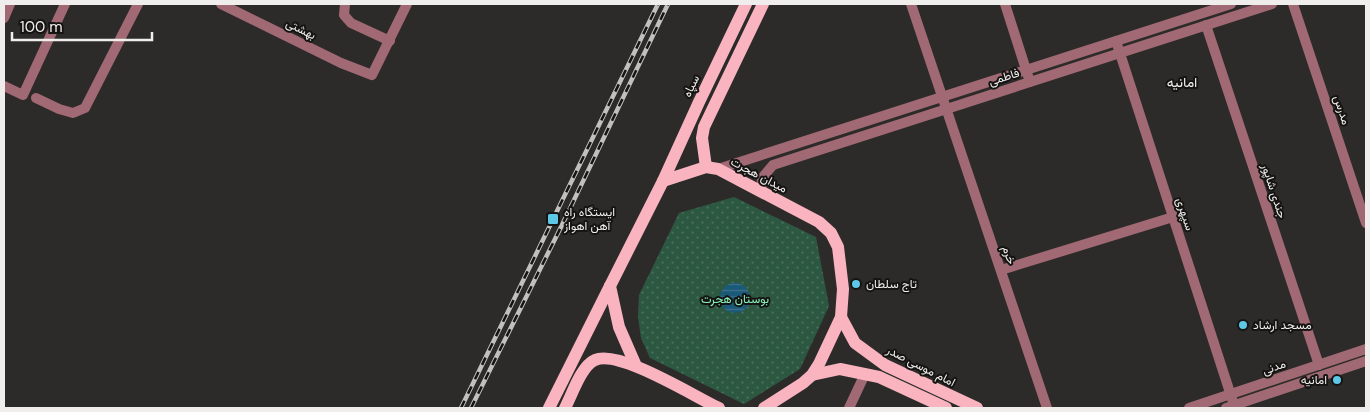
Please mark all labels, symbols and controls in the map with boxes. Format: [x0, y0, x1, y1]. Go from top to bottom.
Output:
scale bar [12, 10, 152, 42]
street label: بهشتی [283, 15, 319, 43]
text: 100 m [20, 17, 63, 37]
street label: فاطمی [987, 65, 1021, 89]
street label: سپاه [679, 72, 703, 100]
district label: امانیه [1167, 73, 1197, 91]
street label: مدرس [1330, 93, 1354, 127]
street label: میدان هجرت [728, 153, 790, 197]
street label: جندی شاپور [1257, 161, 1290, 220]
street label: سپهری [1172, 196, 1198, 232]
place label: ایستگاه راه آهن اهواز [563, 204, 615, 234]
marker: ایستگاه راه آهن اهواز [546, 212, 560, 226]
street label: خرم [998, 243, 1020, 267]
place label: تاج سلطان [866, 276, 917, 293]
marker: تاج سلطان [850, 278, 862, 290]
park label: بوستان هجرت [701, 291, 769, 307]
place label: مسجد ارشاد [1253, 317, 1312, 333]
marker: مسجد ارشاد [1237, 319, 1249, 331]
street label: امام موسی صدر [883, 341, 958, 390]
street label: مدنی [1260, 356, 1288, 378]
place label: امانیه [1301, 372, 1327, 388]
marker: امانیه [1331, 374, 1343, 386]

